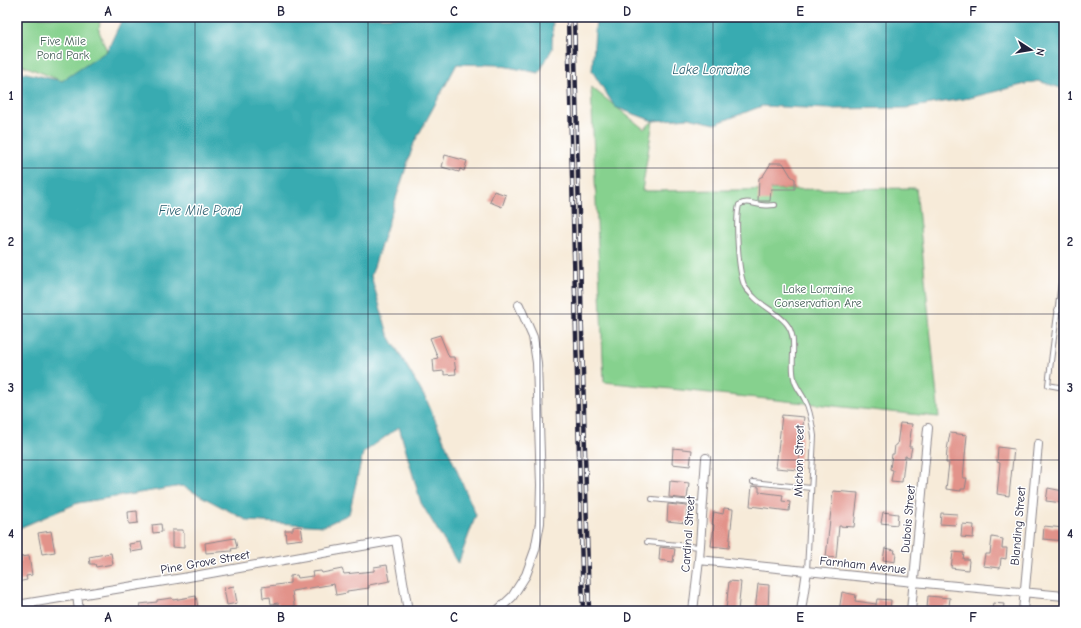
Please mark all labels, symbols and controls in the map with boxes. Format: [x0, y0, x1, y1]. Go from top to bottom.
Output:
text: A [104, 4, 112, 19]
text: B [277, 4, 285, 19]
text: C [450, 4, 458, 19]
text: D [623, 4, 631, 19]
text: E [796, 4, 804, 19]
text: F [969, 4, 977, 19]
north arrow [1011, 30, 1051, 70]
park label: Five Mile Pond Park [37, 34, 89, 62]
text: N [1033, 47, 1047, 57]
water label: Lake Lorraine [673, 62, 750, 77]
text: 1 [8, 88, 14, 103]
text: 1 [1067, 88, 1073, 103]
water label: Five Mile Pond [159, 203, 242, 218]
text: 2 [8, 234, 14, 249]
text: 2 [1067, 234, 1073, 249]
park label: Lake Lorraine Conservation Are [774, 282, 862, 310]
text: 3 [8, 380, 14, 395]
text: 3 [1067, 380, 1073, 395]
street label: Michon Street [791, 424, 807, 497]
street label: Dubois Street [898, 484, 918, 554]
street label: Blanding Street [1008, 485, 1028, 566]
street label: Cardinal Street [678, 495, 698, 573]
text: 4 [8, 526, 14, 541]
text: 4 [1067, 526, 1073, 541]
street label: Pine Grove Street [159, 547, 251, 577]
street label: Farnham Avenue [819, 553, 907, 577]
text: A [104, 610, 112, 625]
text: B [277, 610, 285, 625]
text: C [450, 610, 458, 625]
text: D [623, 610, 631, 625]
text: E [796, 610, 804, 625]
text: F [969, 610, 977, 625]

